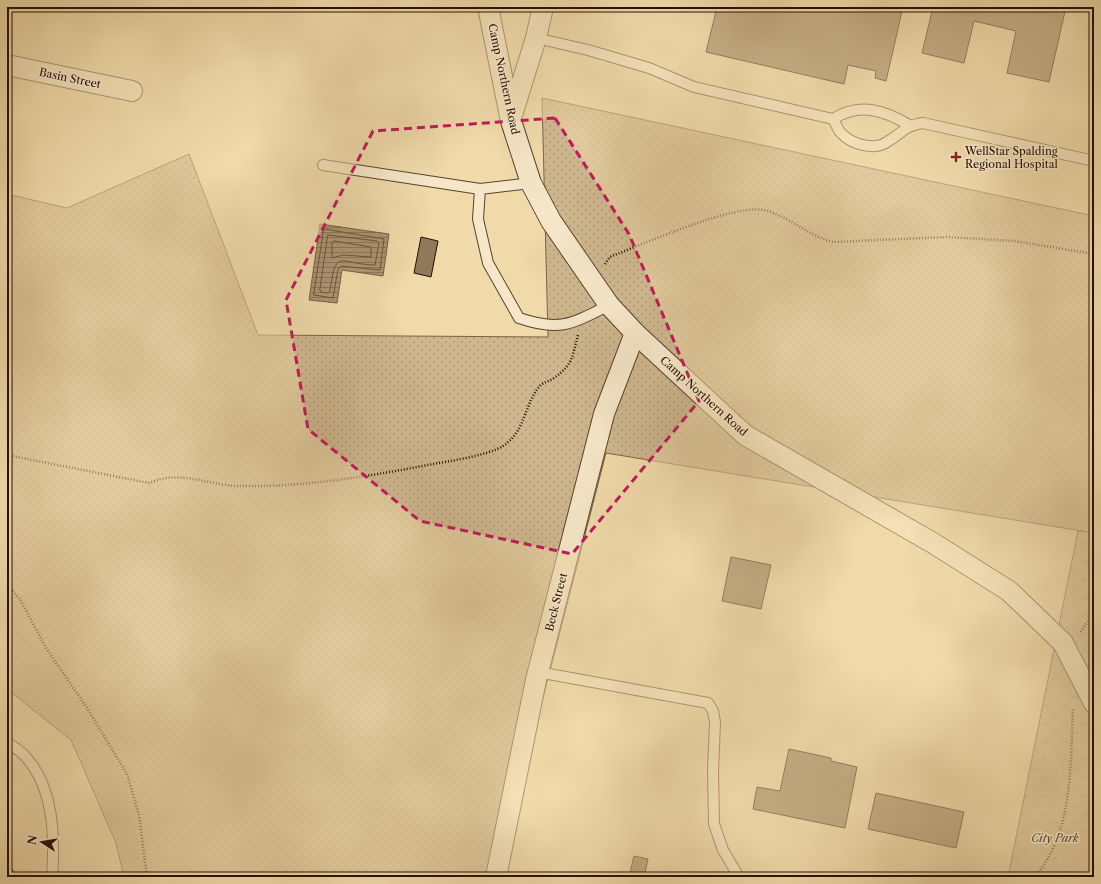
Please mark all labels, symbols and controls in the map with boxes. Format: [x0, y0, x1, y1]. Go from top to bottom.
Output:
street label: Camp Northern Road [485, 22, 523, 136]
street label: Basin Street [38, 65, 102, 91]
place label: WellStar Spalding Regional Hospital [964, 144, 1058, 171]
marker: WellStar Spalding Regional Hospital [950, 151, 962, 163]
street label: Camp Northern Road [657, 353, 751, 439]
street label: Beck Street [542, 571, 570, 633]
north arrow [22, 822, 62, 862]
park label: City Park [1031, 831, 1079, 845]
text: N [24, 833, 40, 846]

